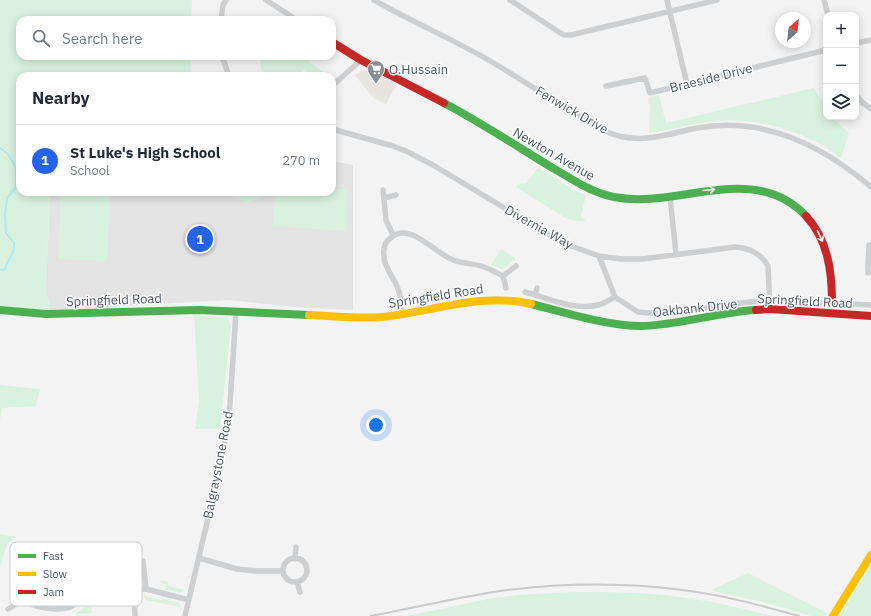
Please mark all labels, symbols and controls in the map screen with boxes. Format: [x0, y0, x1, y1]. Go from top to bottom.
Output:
north arrow [775, 12, 811, 48]
map controls [823, 12, 859, 120]
button: + [823, 12, 859, 48]
search box [16, 16, 336, 60]
icon: search [30, 27, 52, 49]
text: Search here [62, 29, 142, 48]
button: − [823, 48, 859, 84]
supermarket icon: O.Hussain [366, 59, 386, 84]
street label: Braeside Drive [668, 59, 754, 97]
place label: O.Hussain [389, 61, 448, 78]
street label: Fenwick Drive [533, 82, 611, 138]
button: layers [823, 84, 859, 120]
text: Nearby [32, 87, 90, 109]
street label: Newton Avenue [510, 124, 598, 184]
text: St Luke's High School [70, 143, 220, 162]
text: 1 [41, 152, 49, 169]
text: 270 m [282, 152, 320, 169]
text: School [70, 162, 110, 179]
one-way arrow [702, 187, 715, 194]
street label: Divernia Way [502, 201, 577, 253]
pin: 1 [187, 224, 213, 254]
one-way arrow [817, 230, 824, 242]
street label: Springfield Road [387, 280, 485, 312]
street label: Springfield Road [66, 290, 162, 310]
street label: Springfield Road [757, 290, 853, 312]
street label: Oakbank Drive [652, 295, 738, 321]
street label: Balgraystone Road [199, 410, 237, 520]
your location [366, 415, 386, 435]
legend [10, 542, 142, 606]
text: Fast [43, 549, 64, 563]
text: Slow [43, 567, 67, 581]
text: Jam [43, 585, 64, 599]

